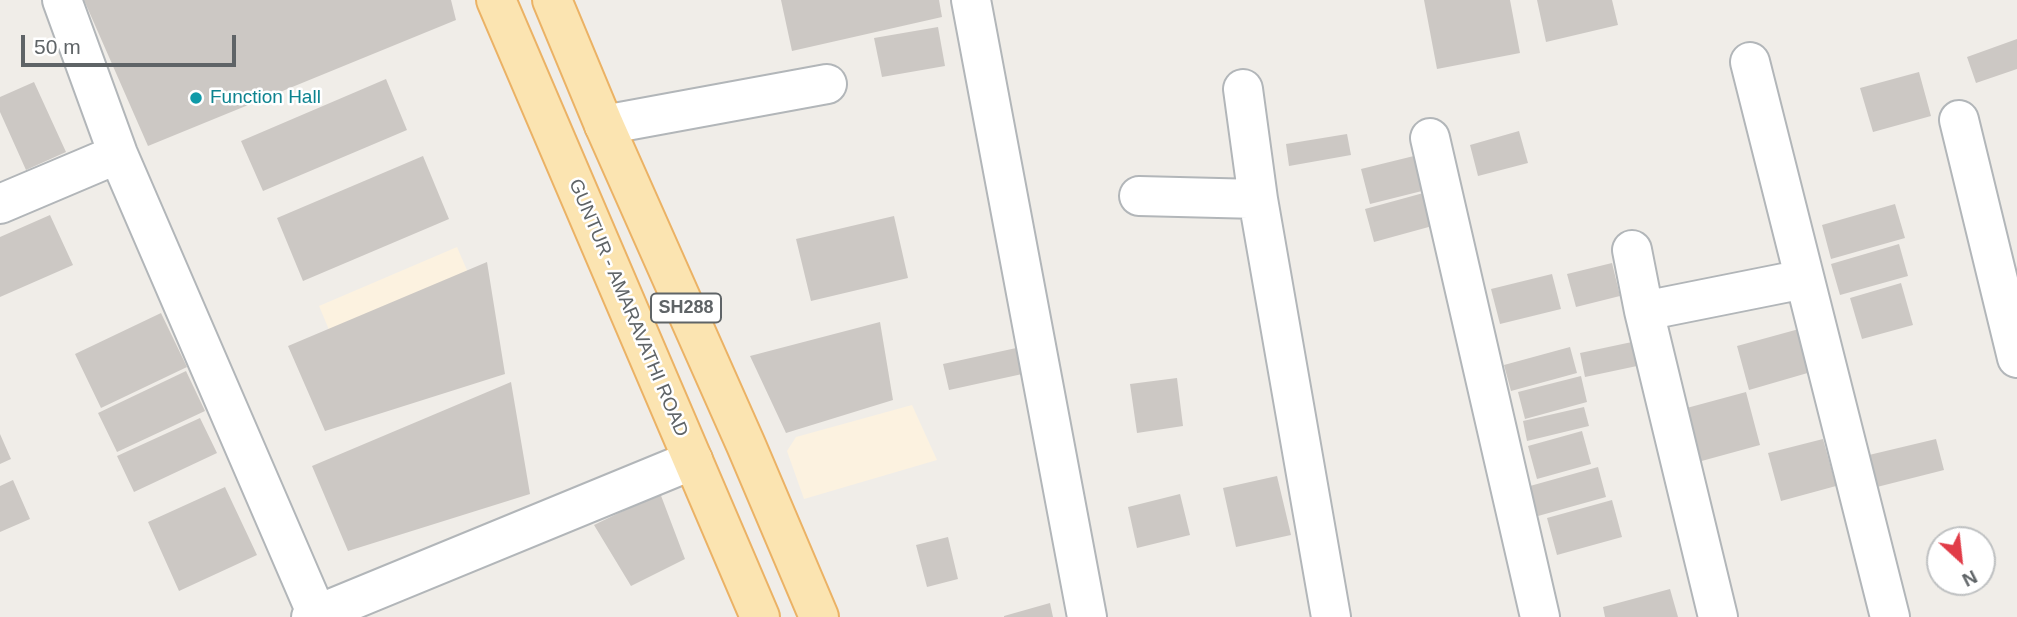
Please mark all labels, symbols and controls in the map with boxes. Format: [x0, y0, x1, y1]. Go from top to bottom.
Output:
scale bar [24, 21, 240, 65]
text: 50 m [34, 35, 81, 58]
place label: Function Hall [210, 87, 321, 109]
marker: Function Hall [188, 90, 204, 106]
street label: GUNTUR - AMARAVATHI ROAD [563, 176, 693, 440]
road number: SH288 [651, 294, 721, 322]
north arrow [1926, 526, 1996, 596]
text: N [1959, 566, 1981, 591]

